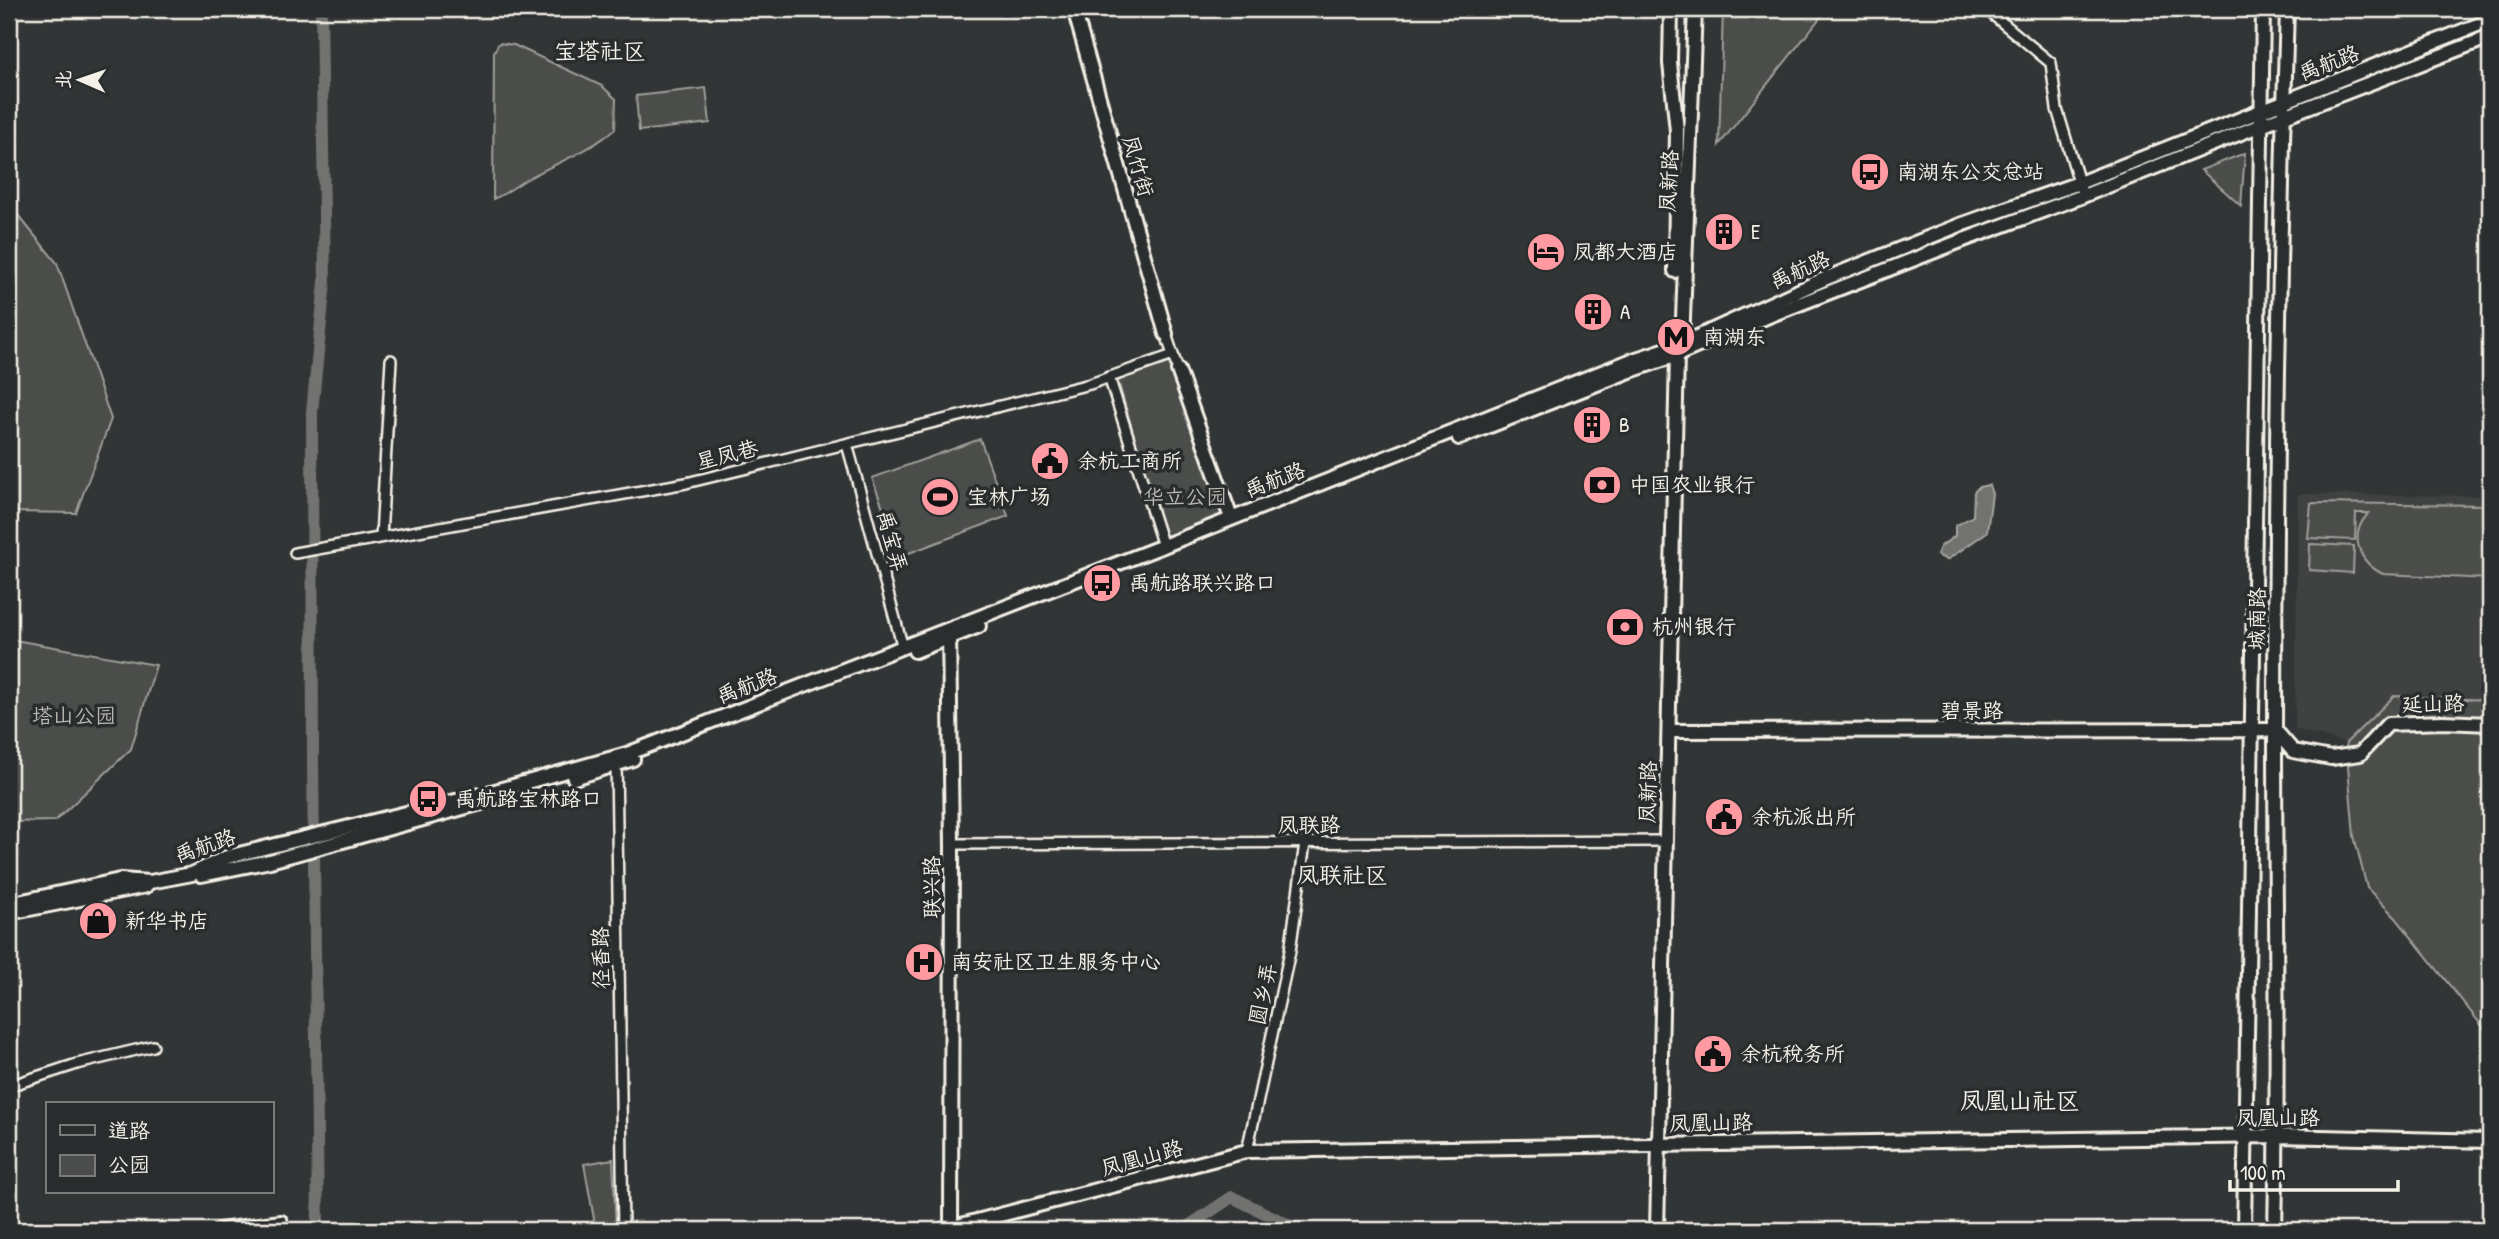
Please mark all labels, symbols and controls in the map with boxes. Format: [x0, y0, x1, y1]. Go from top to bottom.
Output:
district label: 宝塔社区 [554, 35, 646, 66]
street label: 禹航路 [2294, 38, 2363, 87]
north arrow [46, 46, 116, 116]
text: 北 [50, 69, 76, 89]
street label: 凤竹街 [1116, 132, 1161, 200]
street label: 凤新路 [1652, 149, 1685, 213]
bus stop icon: 南湖东公交总站 [1849, 151, 1891, 193]
place label: 南湖东公交总站 [1897, 157, 2044, 186]
building icon: E [1703, 211, 1745, 253]
place label: E [1751, 217, 1760, 246]
hotel icon: 凤都大酒店 [1525, 231, 1567, 273]
place label: 凤都大酒店 [1573, 237, 1678, 266]
street label: 禹航路 [1765, 243, 1834, 296]
building icon: A [1572, 291, 1614, 333]
place label: A [1620, 297, 1630, 326]
metro station icon: 南湖东 [1655, 316, 1697, 358]
place label: 南湖东 [1703, 322, 1766, 351]
building icon: B [1571, 404, 1613, 446]
place label: B [1619, 410, 1630, 439]
street label: 星凤巷 [693, 433, 761, 476]
public building icon: 余杭工商所 [1029, 440, 1071, 482]
place label: 余杭工商所 [1077, 446, 1182, 475]
street label: 禹航路 [1240, 455, 1309, 504]
bank icon: 中国农业银行 [1581, 464, 1623, 506]
place label: 中国农业银行 [1629, 470, 1755, 499]
sports icon: 宝林广场 [919, 476, 961, 518]
place label: 宝林广场 [967, 482, 1051, 511]
park label: 华立公园 [1143, 482, 1227, 511]
street label: 禹宝弄 [870, 507, 915, 575]
bus stop icon: 禹航路联兴路口 [1081, 562, 1123, 604]
place label: 禹航路联兴路口 [1129, 568, 1276, 597]
street label: 城南路 [2241, 587, 2272, 651]
bank icon: 杭州银行 [1604, 606, 1646, 648]
place label: 杭州银行 [1652, 612, 1736, 641]
street label: 禹航路 [712, 661, 781, 710]
street label: 延山路 [2401, 688, 2465, 719]
street label: 碧景路 [1941, 696, 2004, 725]
park label: 塔山公园 [32, 701, 116, 730]
street label: 凤新路 [1632, 760, 1663, 824]
bus stop icon: 禹航路宝林路口 [407, 778, 449, 820]
place label: 禹航路宝林路口 [455, 784, 602, 813]
public building icon: 余杭派出所 [1703, 796, 1745, 838]
place label: 余杭派出所 [1751, 802, 1856, 831]
street label: 凤联路 [1278, 810, 1341, 839]
street label: 禹航路 [170, 822, 239, 869]
street label: 联兴路 [917, 856, 946, 919]
district label: 凤联社区 [1296, 859, 1388, 890]
shop icon: 新华书店 [77, 900, 119, 942]
place label: 新华书店 [125, 906, 209, 935]
street label: 径香路 [585, 926, 616, 990]
hospital icon: 南安社区卫生服务中心 [903, 941, 945, 983]
place label: 南安社区卫生服务中心 [951, 947, 1161, 976]
street label: 圆乡弄 [1242, 960, 1283, 1028]
public building icon: 余杭税务所 [1692, 1033, 1734, 1075]
place label: 余杭税务所 [1740, 1039, 1845, 1068]
district label: 凤凰山社区 [1960, 1084, 2080, 1116]
legend [46, 1102, 273, 1194]
street label: 凤凰山路 [2236, 1103, 2320, 1132]
street label: 凤凰山路 [1669, 1107, 1753, 1138]
text: 道路 [108, 1116, 150, 1145]
street label: 凤凰山路 [1098, 1133, 1186, 1182]
scale bar [2230, 1148, 2398, 1192]
text: 公园 [108, 1150, 150, 1179]
text: 100 m [2240, 1158, 2286, 1187]

